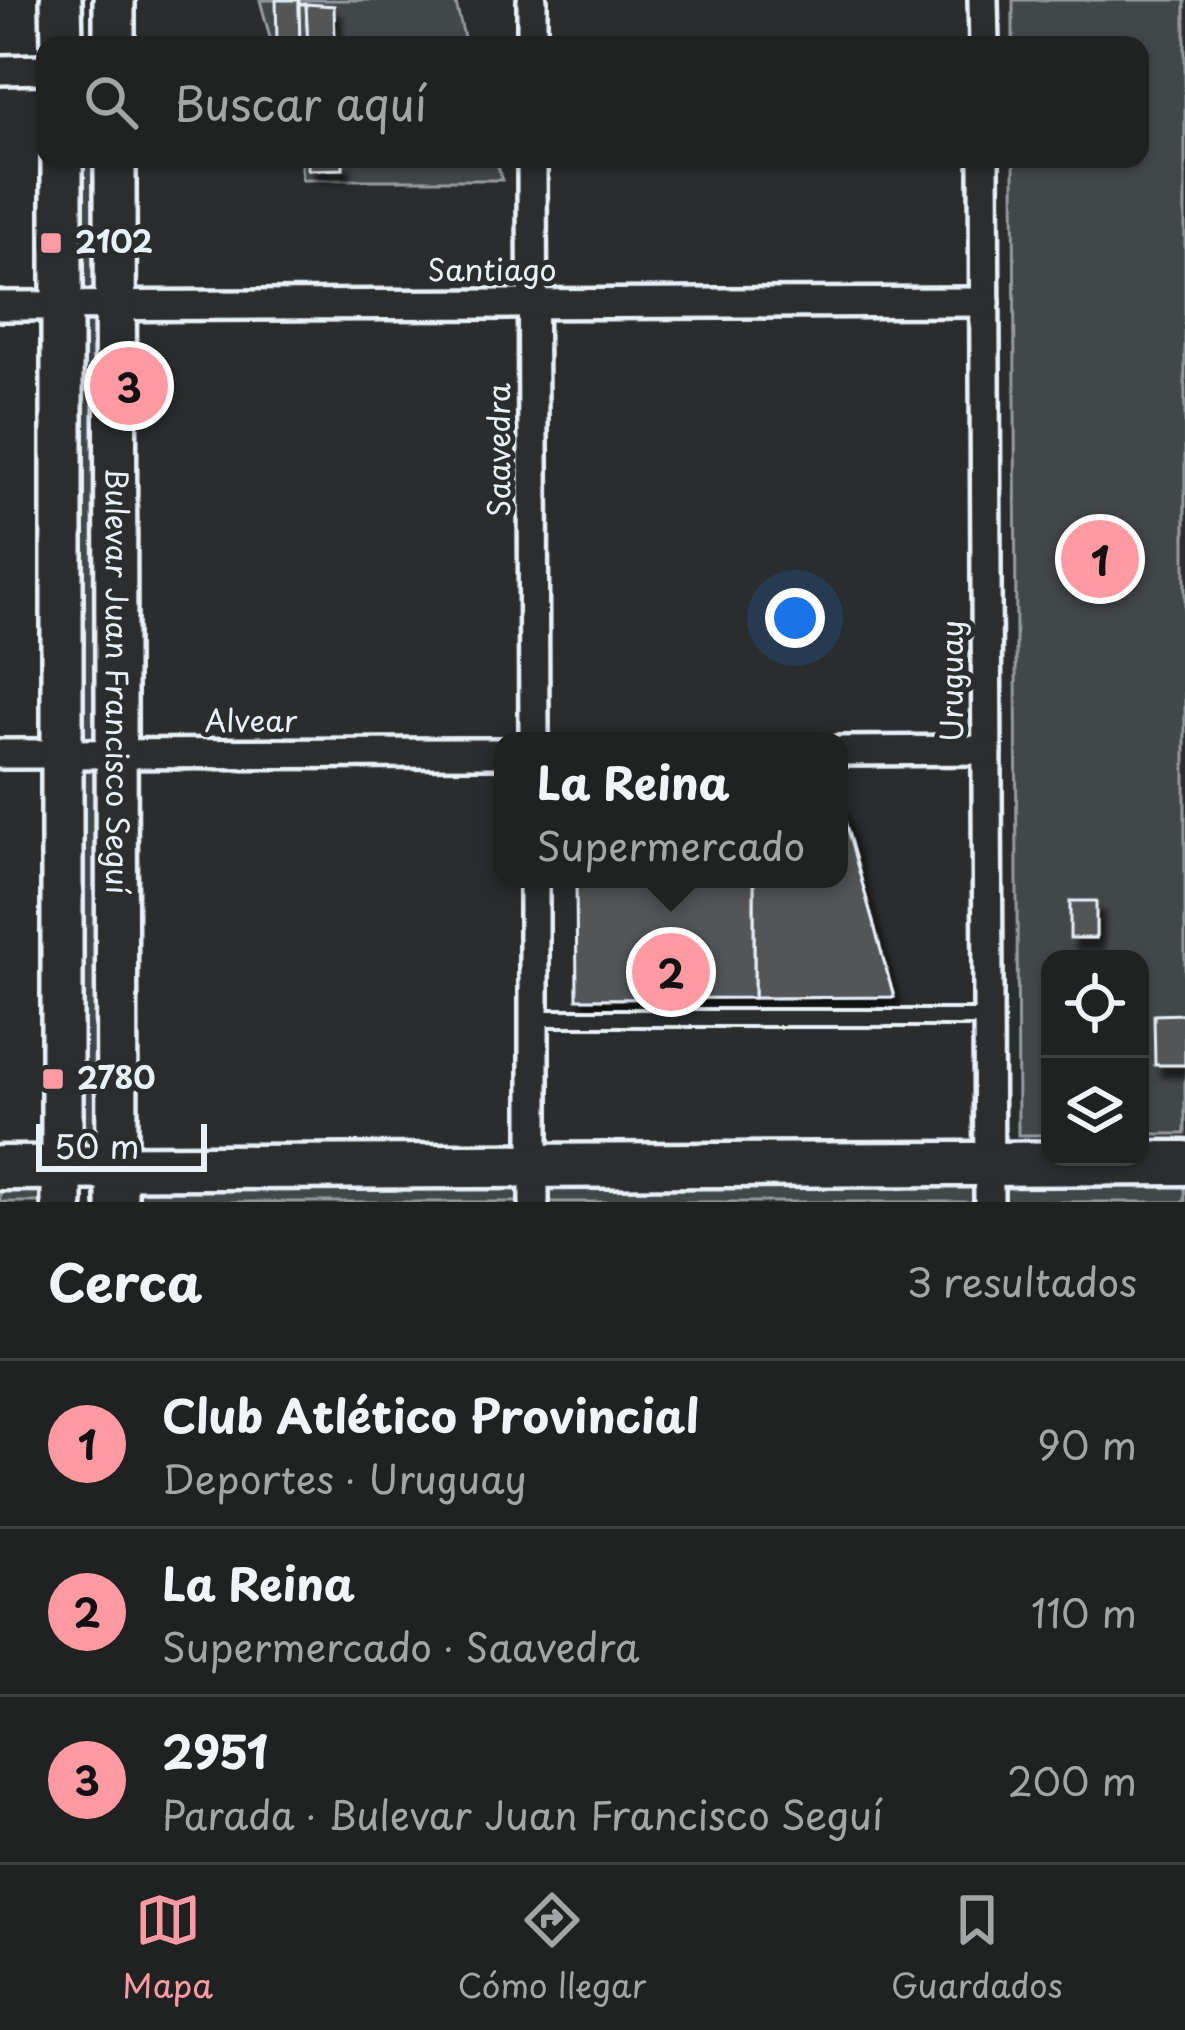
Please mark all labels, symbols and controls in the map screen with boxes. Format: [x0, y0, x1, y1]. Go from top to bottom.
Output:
search box [36, 36, 1149, 168]
text: Buscar aquí [174, 68, 427, 136]
icon: search [78, 69, 144, 135]
place label: 2102 [75, 218, 153, 263]
marker: 2102 [38, 230, 64, 256]
street label: Santiago [427, 246, 557, 291]
pin: 3 [90, 341, 168, 431]
street label: Saavedra [475, 383, 520, 517]
street label: Bulevar Juan Francisco Seguí [96, 468, 141, 895]
pin: 1 [1061, 514, 1139, 604]
your location [765, 588, 825, 648]
street label: Uruguay [928, 620, 973, 742]
street label: Alvear [205, 697, 298, 742]
popup [494, 732, 848, 888]
text: La Reina [537, 747, 730, 815]
text: Supermercado [537, 815, 805, 874]
pin: 2 [632, 927, 710, 1017]
map controls [1041, 950, 1149, 1166]
button: locate [1041, 950, 1149, 1058]
place label: 2780 [77, 1054, 155, 1099]
button: layers [1041, 1058, 1149, 1166]
marker: 2780 [40, 1066, 66, 1092]
scale bar [36, 1118, 207, 1171]
text: 50 m [54, 1120, 140, 1170]
text: Cerca [48, 1242, 202, 1319]
text: 3 resultados [907, 1251, 1137, 1310]
text: Club Atlético Provincial [162, 1380, 699, 1448]
text: 1 [78, 1414, 96, 1473]
text: 90 m [1037, 1414, 1137, 1473]
text: Deportes · Uruguay [162, 1448, 527, 1507]
text: La Reina [162, 1548, 355, 1616]
text: 2 [73, 1582, 101, 1641]
text: 110 m [1031, 1582, 1137, 1641]
text: Supermercado · Saavedra [162, 1616, 640, 1675]
text: 2951 [162, 1716, 268, 1784]
text: 3 [74, 1750, 100, 1809]
text: 200 m [1007, 1750, 1137, 1809]
text: Parada · Bulevar Juan Francisco Seguí [162, 1784, 883, 1843]
tab: Mapa [122, 1887, 213, 2009]
tab: Cómo llegar [458, 1887, 646, 2009]
tab: Guardados [891, 1887, 1063, 2009]

